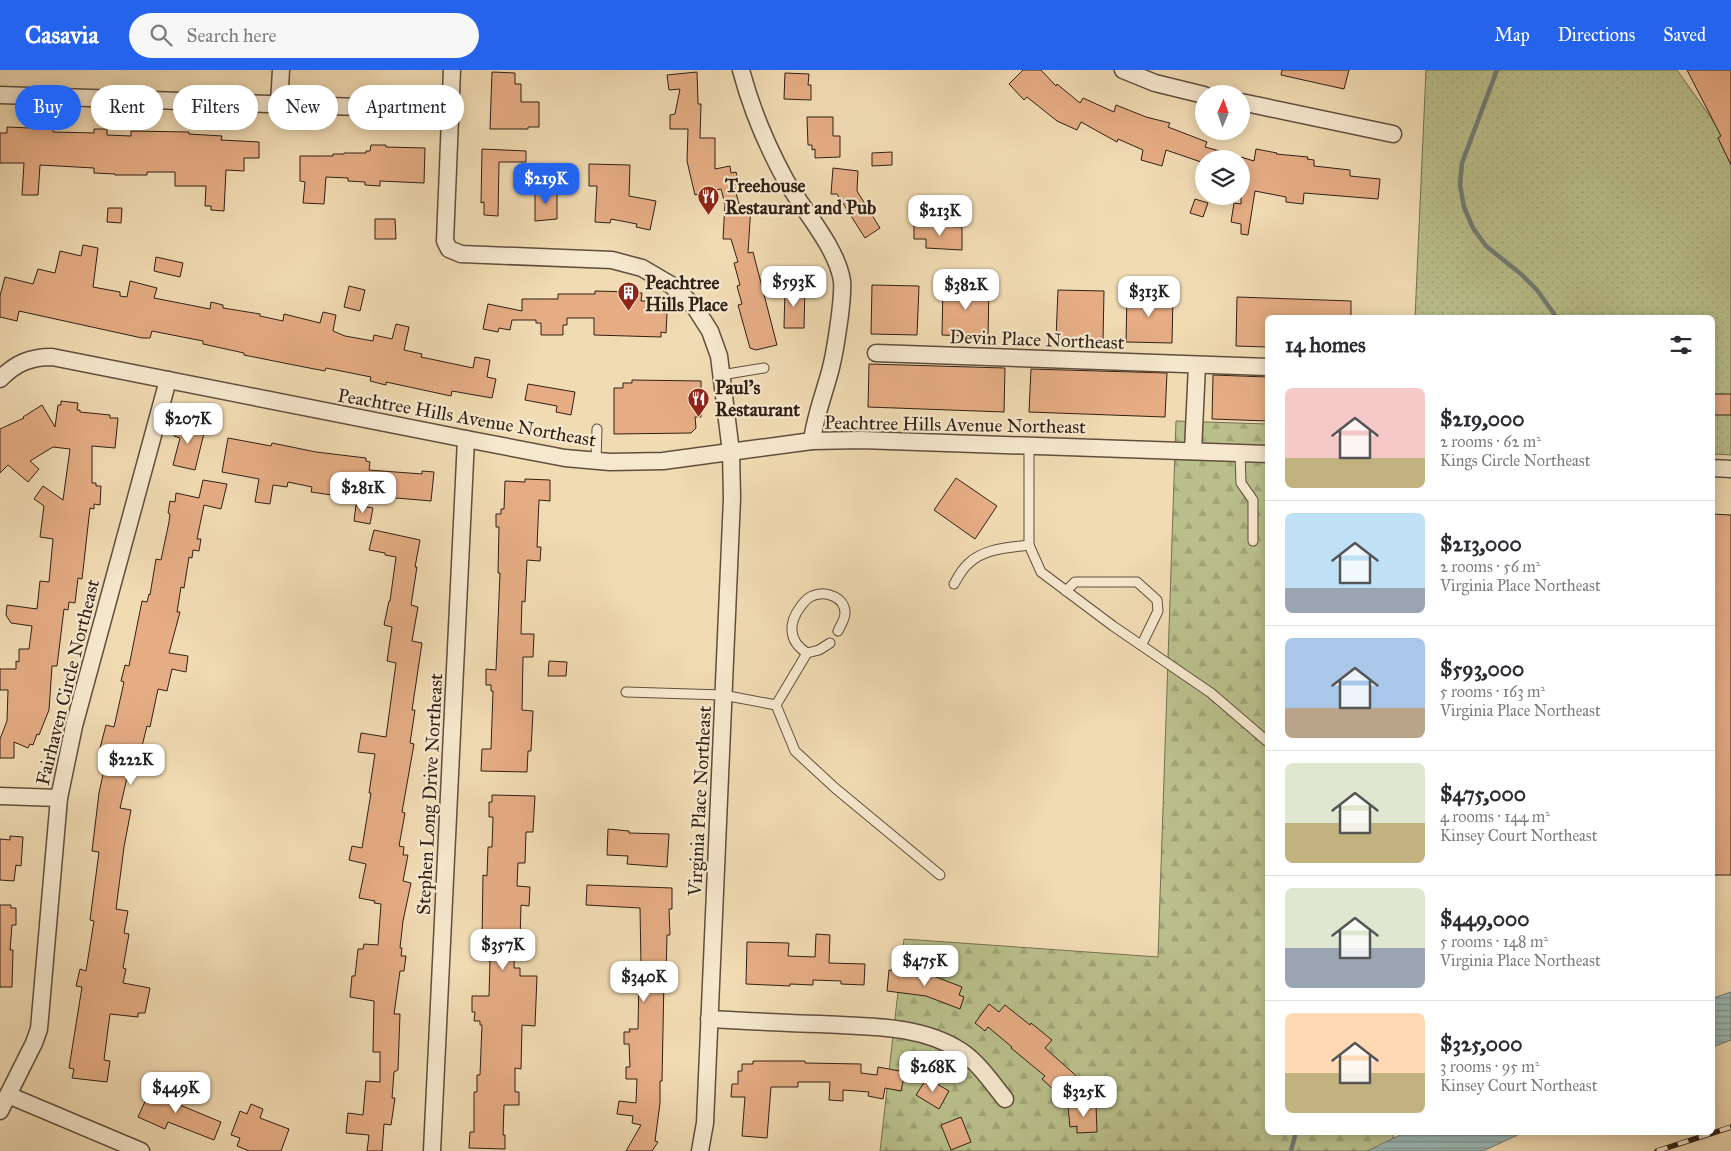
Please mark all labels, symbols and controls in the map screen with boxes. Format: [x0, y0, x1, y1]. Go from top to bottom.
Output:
search box [129, 13, 479, 58]
text: Casavia [25, 20, 99, 50]
icon: search [147, 21, 175, 49]
text: Search here [187, 24, 276, 47]
text: Map [1494, 24, 1530, 46]
text: Directions [1558, 24, 1635, 46]
text: Saved [1663, 24, 1706, 46]
chip: Buy [15, 85, 81, 130]
chip: Rent [91, 85, 163, 130]
chip: Filters [173, 85, 258, 130]
chip: New [268, 85, 338, 130]
chip: Apartment [348, 85, 464, 130]
north arrow [1195, 85, 1250, 140]
map controls [1195, 85, 1250, 205]
button: layers [1195, 150, 1250, 205]
pin: $219K [511, 162, 581, 205]
text: $219K [524, 169, 568, 188]
place label: Treehouse Restaurant and Pub [724, 174, 876, 219]
restaurant icon: Treehouse Restaurant and Pub [697, 184, 721, 215]
pin: $213K [905, 194, 975, 237]
text: $213K [919, 201, 961, 220]
pin: $593K [759, 266, 829, 308]
pin: $382K [931, 268, 1001, 311]
place label: Peachtree Hills Place [645, 271, 728, 316]
text: $593K [772, 272, 816, 291]
text: $382K [944, 275, 988, 294]
pin: $313K [1114, 276, 1184, 318]
building icon: Peachtree Hills Place [617, 281, 641, 312]
text: $313K [1129, 282, 1169, 301]
street label: Devin Place Northeast [949, 325, 1125, 354]
icon: filters [1667, 331, 1695, 359]
text: 14 homes [1285, 332, 1366, 358]
place label: Paul's Restaurant [715, 376, 800, 421]
street label: Peachtree Hills Avenue Northeast [336, 383, 598, 452]
restaurant icon: Paul's Restaurant [687, 386, 711, 417]
pin: $207K [153, 402, 223, 445]
text: $219,000 [1440, 406, 1524, 432]
icon: home [1325, 408, 1385, 468]
text: $207K [165, 409, 211, 428]
street label: Peachtree Hills Avenue Northeast [824, 411, 1086, 438]
text: 2 rooms · 62 m² [1440, 432, 1541, 451]
text: Kings Circle Northeast [1440, 451, 1590, 470]
pin: $281K [328, 472, 398, 514]
text: $281K [341, 478, 385, 497]
text: $213,000 [1440, 531, 1522, 557]
icon: home [1325, 533, 1385, 593]
text: 2 rooms · 56 m² [1440, 557, 1540, 576]
street label: Fairhaven Circle Northeast [31, 576, 104, 787]
text: Virginia Place Northeast [1440, 576, 1601, 595]
text: $593,000 [1440, 656, 1524, 682]
icon: home [1325, 658, 1385, 718]
street label: Stephen Long Drive Northeast [412, 672, 448, 916]
text: 5 rooms · 163 m² [1440, 682, 1545, 701]
text: Virginia Place Northeast [1440, 701, 1601, 720]
street label: Virginia Place Northeast [683, 705, 717, 898]
pin: $222K [96, 744, 166, 786]
text: $222K [109, 750, 153, 769]
text: $475,000 [1440, 781, 1526, 807]
icon: home [1325, 783, 1385, 843]
text: 4 rooms · 144 m² [1440, 807, 1550, 826]
text: Kinsey Court Northeast [1440, 826, 1597, 845]
text: $449,000 [1440, 906, 1529, 932]
icon: home [1325, 908, 1385, 968]
pin: $357K [468, 928, 538, 971]
text: 5 rooms · 148 m² [1440, 932, 1548, 951]
text: $357K [481, 935, 525, 954]
pin: $475K [890, 944, 960, 987]
text: $475K [902, 951, 948, 970]
text: Virginia Place Northeast [1440, 951, 1601, 970]
pin: $340K [609, 960, 679, 1003]
text: $340K [621, 967, 667, 986]
text: $325,000 [1440, 1031, 1523, 1057]
icon: home [1325, 1033, 1385, 1093]
pin: $268K [898, 1050, 968, 1093]
text: $268K [910, 1057, 956, 1076]
text: 3 rooms · 95 m² [1440, 1057, 1539, 1076]
pin: $449K [141, 1072, 211, 1114]
pin: $325K [1049, 1076, 1119, 1118]
text: Kinsey Court Northeast [1440, 1076, 1597, 1095]
text: $449K [152, 1078, 200, 1097]
text: $325K [1063, 1082, 1105, 1101]

